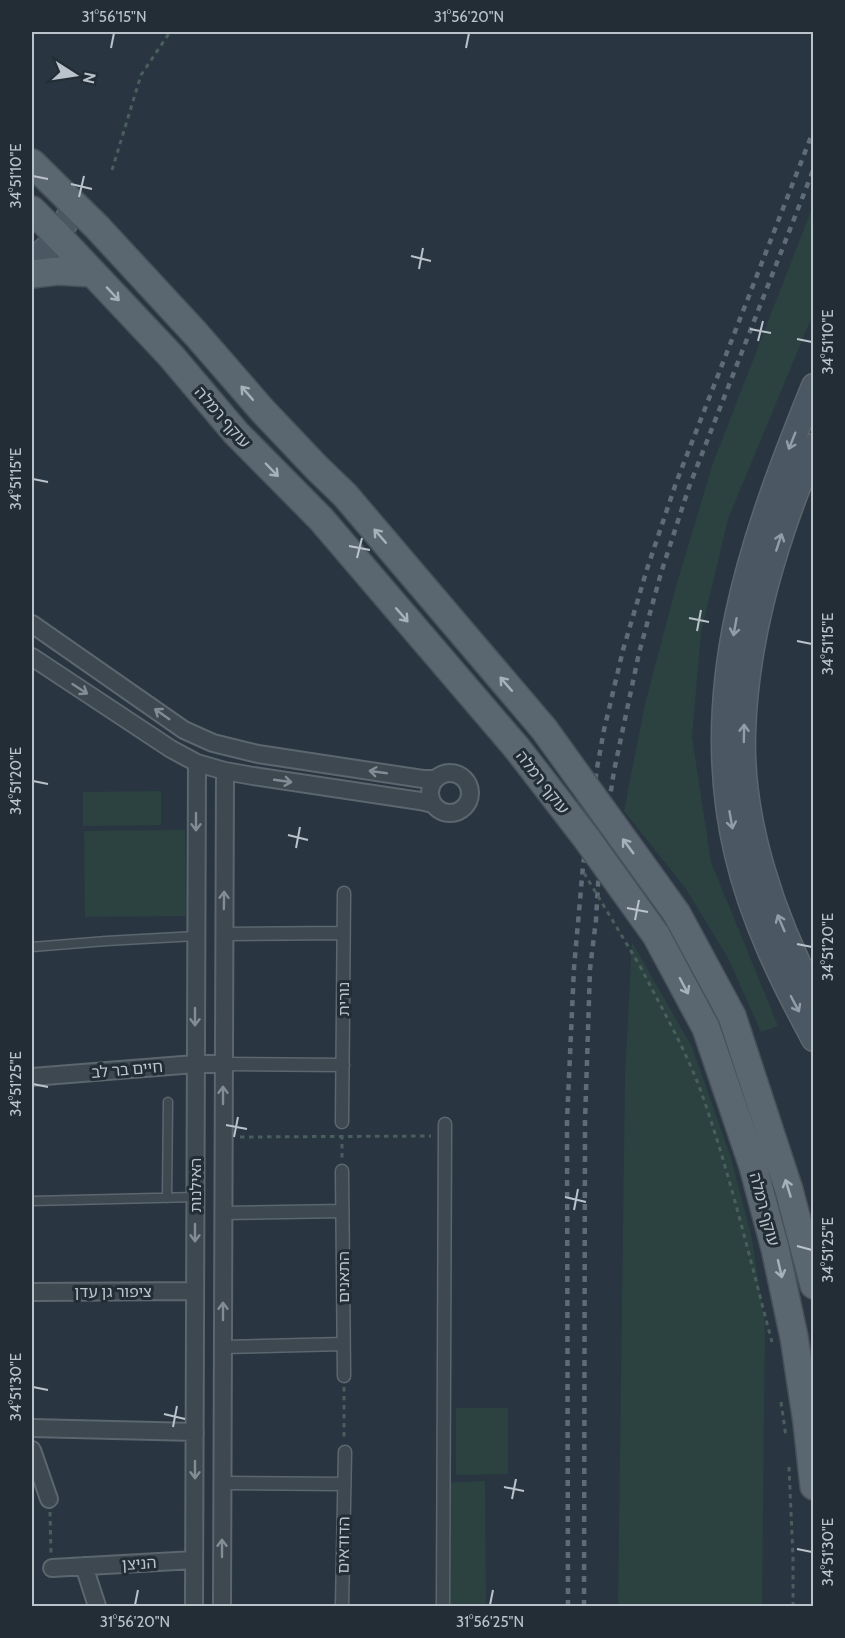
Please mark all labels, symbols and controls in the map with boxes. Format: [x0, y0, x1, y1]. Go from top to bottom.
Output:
text: 31°56'15"N [82, 8, 146, 26]
text: 31°56'20"N [434, 8, 504, 26]
north arrow [45, 45, 105, 105]
text: N [79, 71, 100, 86]
text: 34°51'10"E [7, 143, 25, 209]
one-way arrow [106, 287, 120, 302]
text: 34°51'10"E [819, 309, 837, 375]
street label: עוקף רמלה [191, 383, 254, 452]
one-way arrow [240, 386, 254, 401]
one-way arrow [785, 431, 796, 449]
text: 34°51'15"E [7, 448, 25, 510]
one-way arrow [264, 462, 278, 477]
one-way arrow [373, 529, 387, 544]
one-way arrow [774, 533, 785, 552]
one-way arrow [395, 607, 409, 622]
text: 34°51'15"E [819, 613, 837, 675]
one-way arrow [729, 616, 740, 636]
one-way arrow [500, 677, 514, 693]
one-way arrow [72, 683, 89, 696]
one-way arrow [154, 708, 171, 720]
one-way arrow [738, 723, 750, 743]
text: 34°51'20"E [7, 747, 25, 815]
street label: עוקף רמלה [512, 747, 573, 818]
one-way arrow [369, 766, 388, 777]
one-way arrow [272, 775, 292, 786]
one-way arrow [726, 810, 737, 830]
one-way arrow [190, 811, 202, 831]
one-way arrow [622, 838, 634, 854]
one-way arrow [218, 891, 229, 911]
text: 34°51'20"E [819, 913, 837, 981]
one-way arrow [775, 914, 786, 933]
one-way arrow [678, 977, 690, 994]
street label: נורית [334, 982, 353, 1016]
one-way arrow [790, 994, 801, 1012]
one-way arrow [190, 1006, 201, 1026]
text: 34°51'25"E [7, 1051, 25, 1117]
street label: חיים בר לב [91, 1057, 164, 1082]
one-way arrow [217, 1086, 229, 1106]
street label: האילנות [186, 1158, 205, 1212]
street label: עוקף רמלה [746, 1170, 783, 1248]
one-way arrow [782, 1178, 793, 1197]
text: 34°51'25"E [819, 1217, 837, 1283]
one-way arrow [189, 1222, 201, 1242]
street label: התאנים [334, 1251, 353, 1303]
one-way arrow [775, 1259, 786, 1278]
street label: ציפור גן עדן [74, 1282, 152, 1301]
one-way arrow [217, 1302, 229, 1322]
text: 34°51'30"E [7, 1353, 25, 1421]
one-way arrow [189, 1459, 201, 1479]
street label: הדודאים [334, 1516, 353, 1574]
text: 34°51'30"E [819, 1518, 837, 1586]
one-way arrow [216, 1539, 228, 1559]
street label: הניצן [121, 1553, 157, 1574]
text: 31°56'20"N [100, 1613, 170, 1631]
text: 31°56'25"N [456, 1613, 524, 1631]

